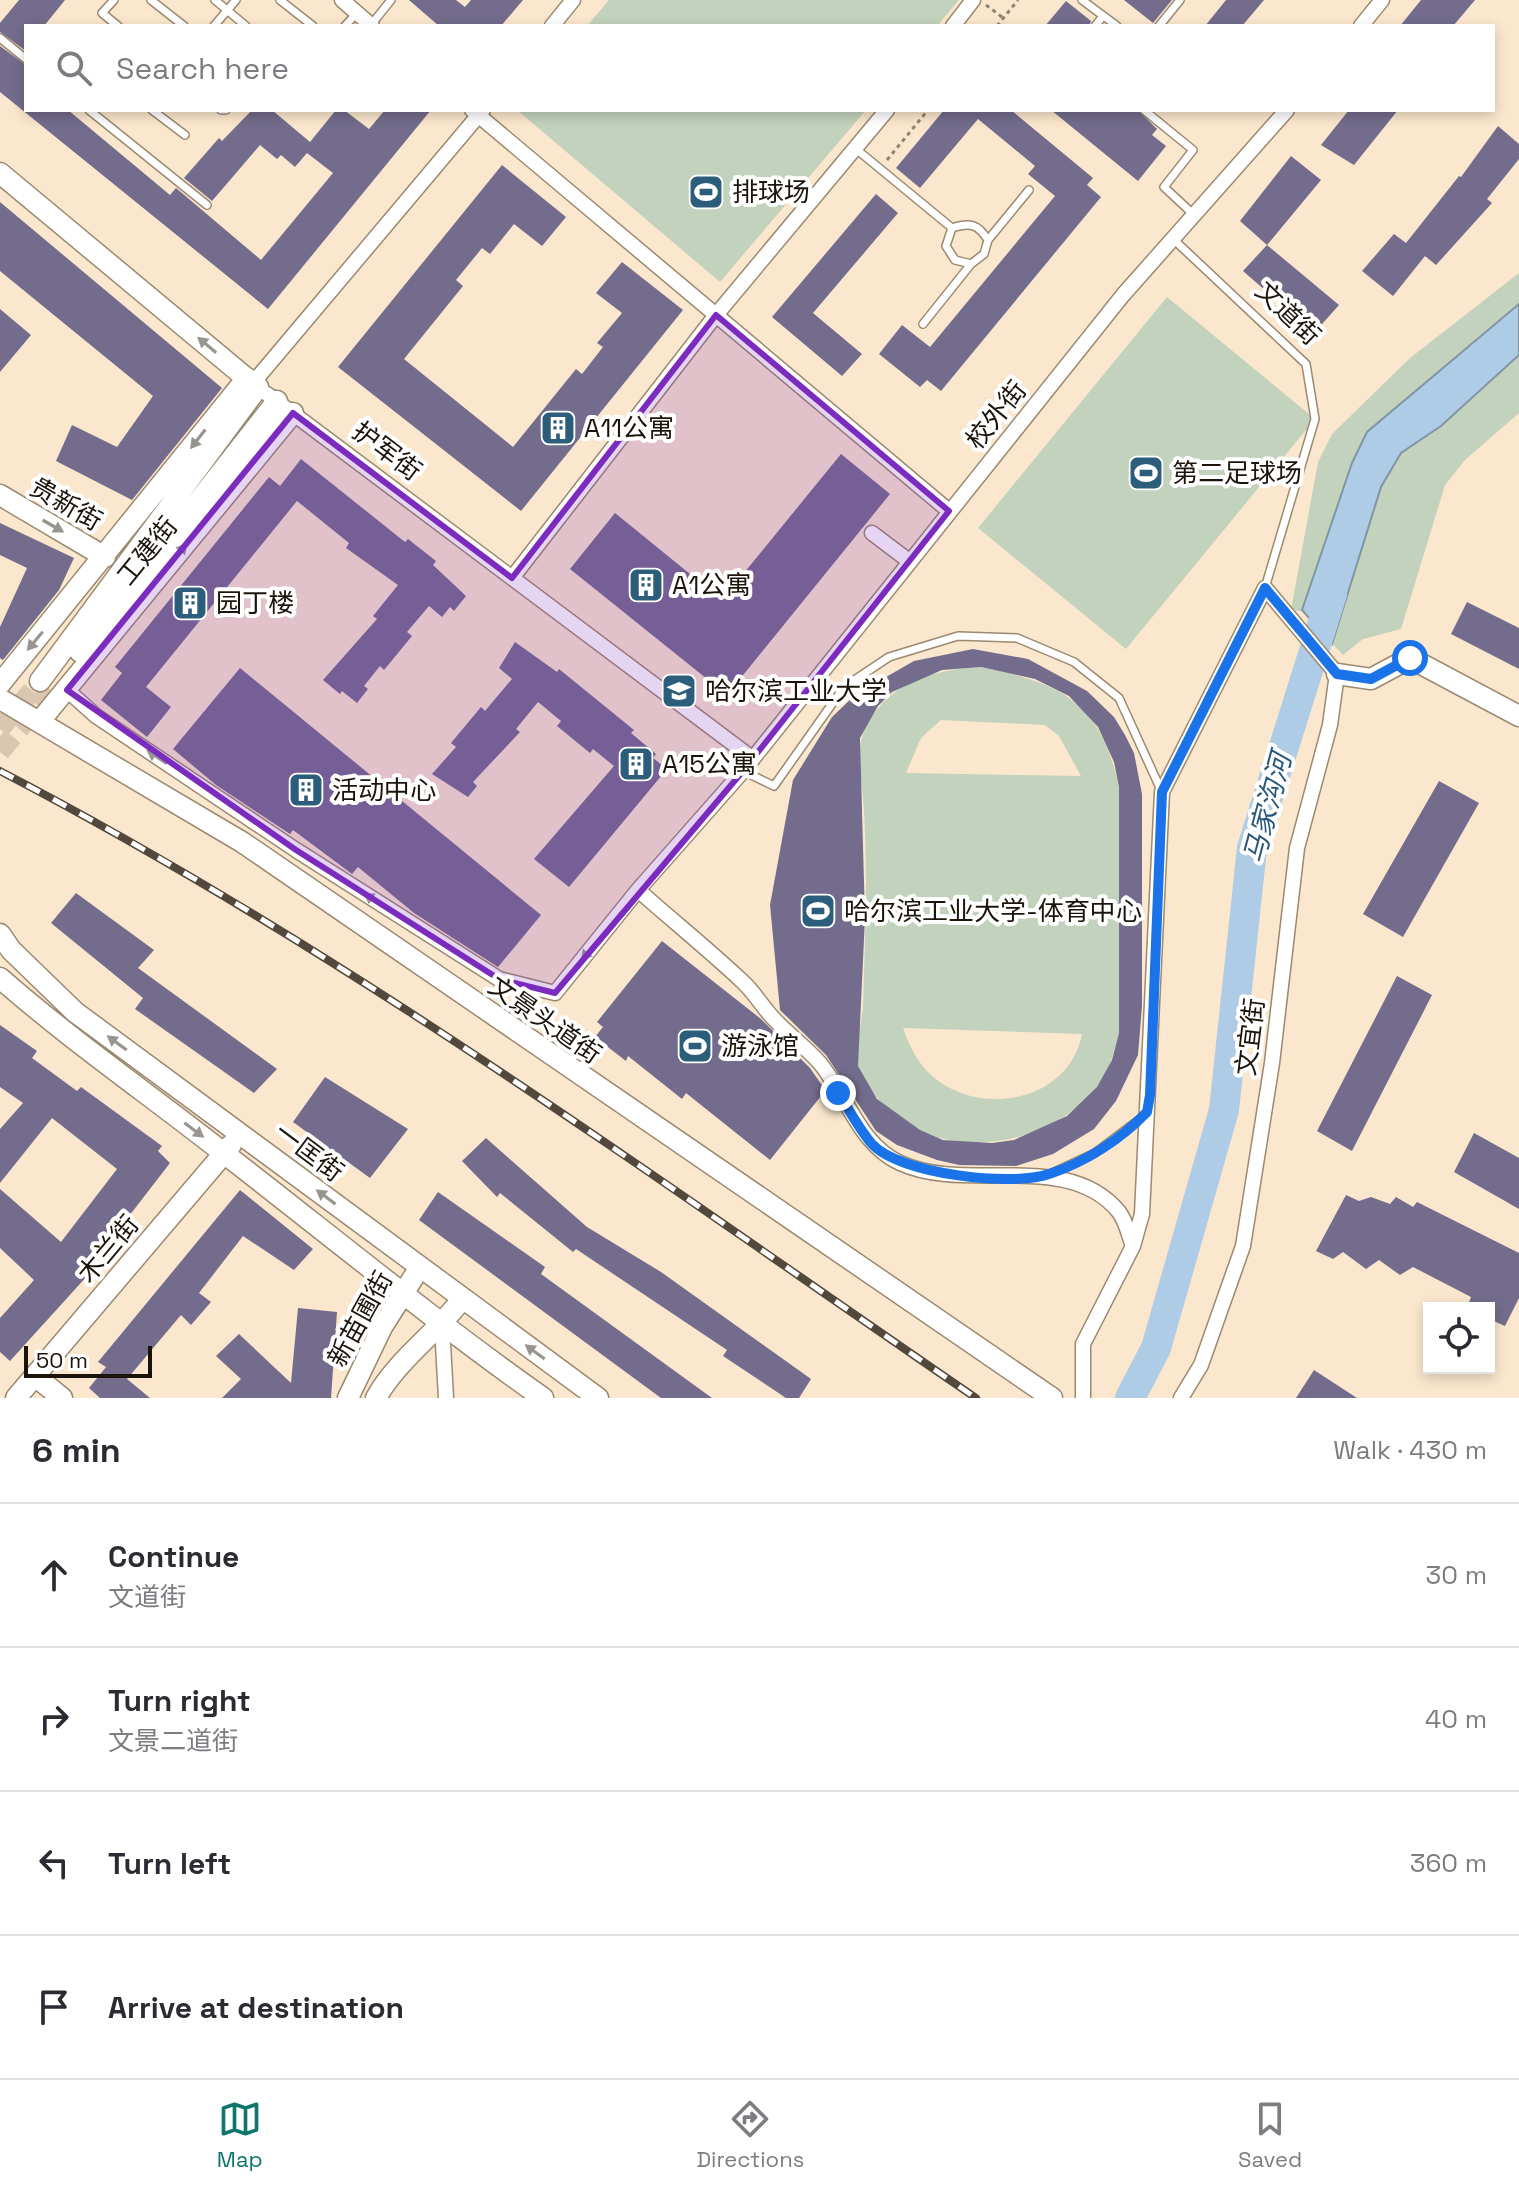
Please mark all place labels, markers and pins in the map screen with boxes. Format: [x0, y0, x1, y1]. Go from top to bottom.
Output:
sports icon: 排球场 [687, 173, 725, 211]
place label: 排球场 [732, 175, 810, 209]
building icon: A11公寓 [539, 409, 577, 447]
place label: A11公寓 [584, 411, 674, 445]
sports icon: 第二足球场 [1127, 454, 1165, 492]
place label: 第二足球场 [1172, 456, 1302, 490]
building icon: A1公寓 [627, 566, 665, 604]
place label: A1公寓 [672, 568, 751, 602]
building icon: 园丁楼 [171, 584, 209, 622]
place label: 园丁楼 [216, 586, 294, 620]
school or university icon: 哈尔滨工业大学 [660, 672, 698, 710]
place label: 哈尔滨工业大学 [705, 674, 887, 708]
building icon: A15公寓 [617, 745, 655, 783]
place label: A15公寓 [662, 747, 757, 781]
building icon: 活动中心 [287, 771, 325, 809]
place label: 活动中心 [332, 773, 436, 807]
sports icon: 哈尔滨工业大学-体育中心 [799, 892, 837, 930]
place label: 哈尔滨工业大学-体育中心 [844, 894, 1142, 928]
sports icon: 游泳馆 [676, 1027, 714, 1065]
place label: 游泳馆 [721, 1029, 799, 1063]

